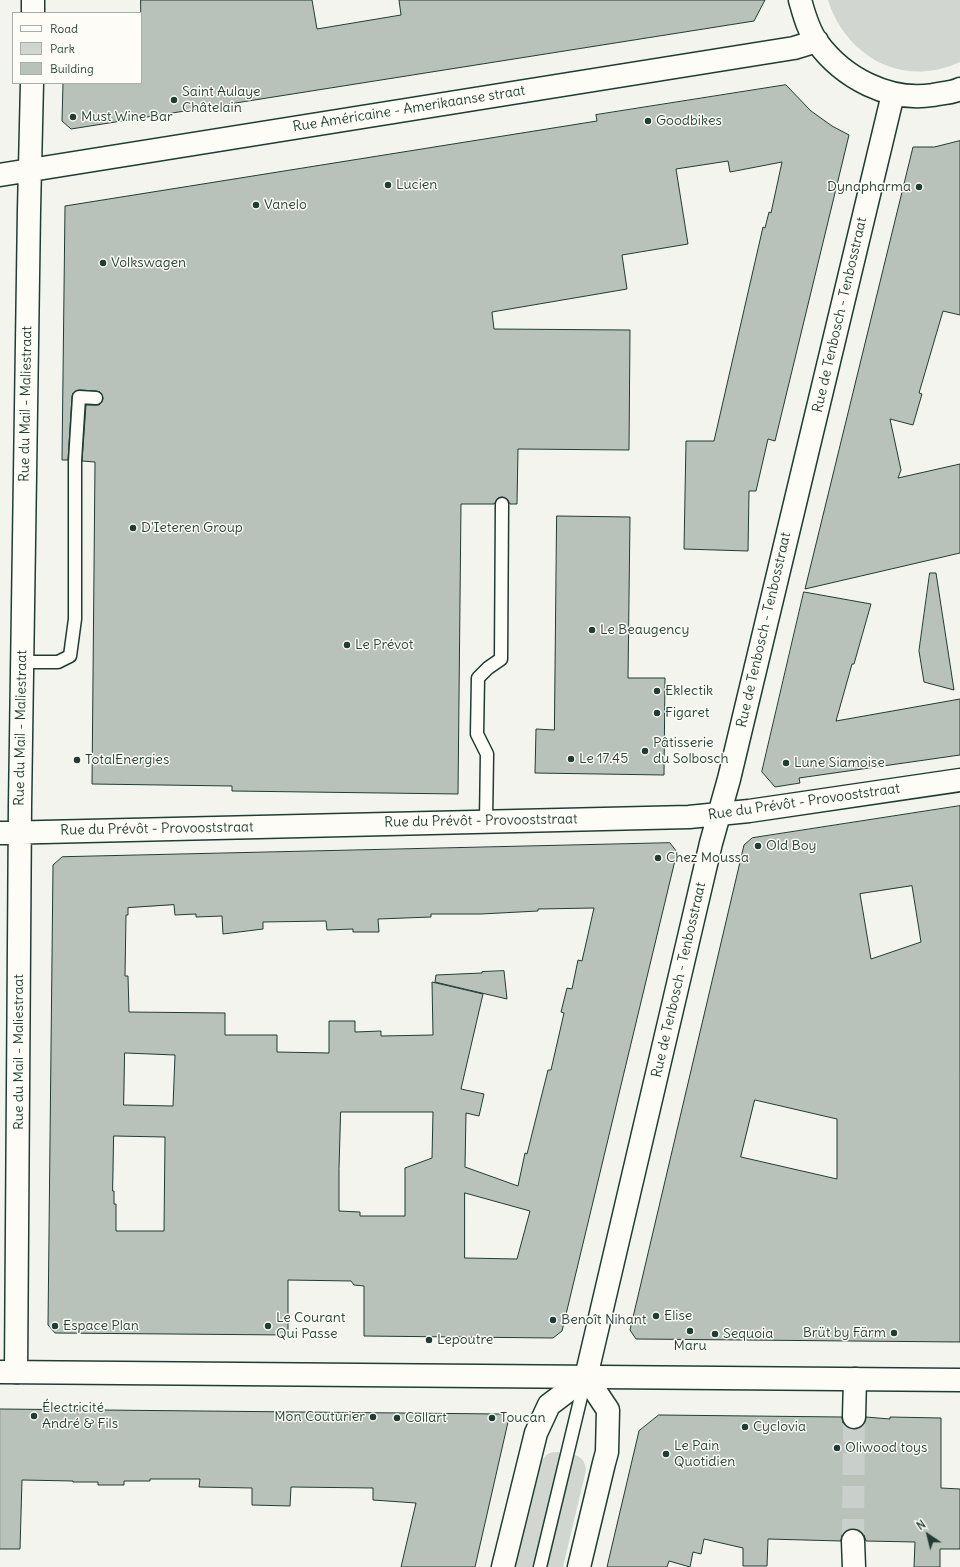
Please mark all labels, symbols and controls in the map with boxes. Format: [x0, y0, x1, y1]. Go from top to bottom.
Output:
legend [12, 12, 142, 84]
text: Road [50, 21, 78, 36]
text: Park [50, 41, 75, 56]
text: Building [50, 61, 94, 76]
street label: Rue Américaine - Amerikaanse straat [292, 82, 526, 136]
place label: Saint Aulaye Châtelain [182, 84, 261, 116]
marker: Saint Aulaye Châtelain [169, 95, 179, 105]
place label: Must Wine Bar [81, 109, 173, 125]
marker: Must Wine Bar [68, 112, 78, 122]
place label: Goodbikes [656, 113, 722, 129]
marker: Goodbikes [643, 116, 653, 126]
place label: Lucien [396, 177, 437, 193]
place label: Dynapharma [827, 179, 911, 195]
marker: Lucien [383, 180, 393, 190]
marker: Dynapharma [914, 182, 924, 192]
place label: Vanelo [264, 197, 307, 213]
marker: Vanelo [251, 200, 261, 210]
street label: Rue de Tenbosch - Tenbosstraat [809, 216, 871, 414]
place label: Volkswagen [111, 255, 186, 271]
marker: Volkswagen [98, 258, 108, 268]
street label: Rue du Mail - Maliestraat [16, 326, 36, 482]
place label: D'Ieteren Group [141, 520, 243, 536]
marker: D'Ieteren Group [128, 523, 138, 533]
street label: Rue de Tenbosch - Tenbosstraat [733, 531, 795, 729]
place label: Le Beaugency [600, 622, 689, 638]
marker: Le Beaugency [587, 625, 597, 635]
place label: Le Prévot [355, 637, 414, 653]
marker: Le Prévot [342, 640, 352, 650]
street label: Rue du Mail - Maliestraat [11, 650, 31, 806]
place label: Eklectik [665, 683, 713, 699]
marker: Eklectik [652, 686, 662, 696]
place label: Figaret [665, 705, 709, 721]
marker: Figaret [652, 708, 662, 718]
place label: Pâtisserie du Solbosch [653, 735, 729, 768]
marker: Pâtisserie du Solbosch [640, 746, 650, 756]
place label: Le 17.45 [579, 751, 628, 767]
place label: TotalEnergies [85, 752, 169, 768]
marker: Le 17.45 [566, 754, 576, 764]
marker: TotalEnergies [72, 755, 82, 765]
place label: Lune Siamoise [794, 755, 885, 771]
marker: Lune Siamoise [781, 758, 791, 768]
street label: Rue du Prévôt - Provooststraat [707, 780, 901, 824]
street label: Rue du Prévôt - Provooststraat [384, 811, 578, 831]
street label: Rue du Prévôt - Provooststraat [60, 819, 254, 839]
place label: Old Boy [766, 838, 817, 854]
marker: Old Boy [753, 841, 763, 851]
place label: Chez Moussa [666, 850, 749, 866]
marker: Chez Moussa [653, 853, 663, 863]
street label: Rue de Tenbosch - Tenbosstraat [648, 881, 710, 1079]
street label: Rue du Mail - Maliestraat [11, 974, 27, 1130]
place label: Elise [664, 1308, 692, 1324]
place label: Le Courant Qui Passe [276, 1310, 345, 1342]
marker: Elise [651, 1311, 661, 1321]
place label: Benoît Nihant [561, 1312, 646, 1328]
marker: Benoît Nihant [548, 1315, 558, 1325]
place label: Espace Plan [63, 1318, 139, 1334]
marker: Espace Plan [50, 1321, 60, 1331]
marker: Le Courant Qui Passe [263, 1321, 273, 1331]
place label: Brüt by Färm [803, 1325, 886, 1341]
marker: Maru [685, 1326, 695, 1336]
place label: Sequoia [723, 1326, 773, 1342]
marker: Brüt by Färm [889, 1328, 899, 1338]
marker: Sequoia [710, 1329, 720, 1339]
place label: Lepoutre [437, 1332, 493, 1348]
marker: Lepoutre [424, 1335, 434, 1345]
place label: Maru [673, 1338, 707, 1354]
place label: Électricité André & Fils [42, 1400, 118, 1432]
place label: Mon Couturier [274, 1409, 365, 1425]
place label: Collart [405, 1410, 447, 1426]
place label: Toucan [500, 1410, 545, 1426]
marker: Électricité André & Fils [29, 1411, 39, 1421]
marker: Mon Couturier [368, 1412, 378, 1422]
marker: Collart [392, 1413, 402, 1423]
marker: Toucan [487, 1413, 497, 1423]
place label: Cyclovia [753, 1419, 806, 1435]
marker: Cyclovia [740, 1422, 750, 1432]
place label: Le Pain Quotidien [674, 1438, 735, 1470]
place label: Oliwood toys [845, 1440, 927, 1456]
marker: Oliwood toys [832, 1443, 842, 1453]
marker: Le Pain Quotidien [661, 1449, 671, 1459]
north arrow [908, 1515, 948, 1555]
text: N [914, 1517, 928, 1533]

